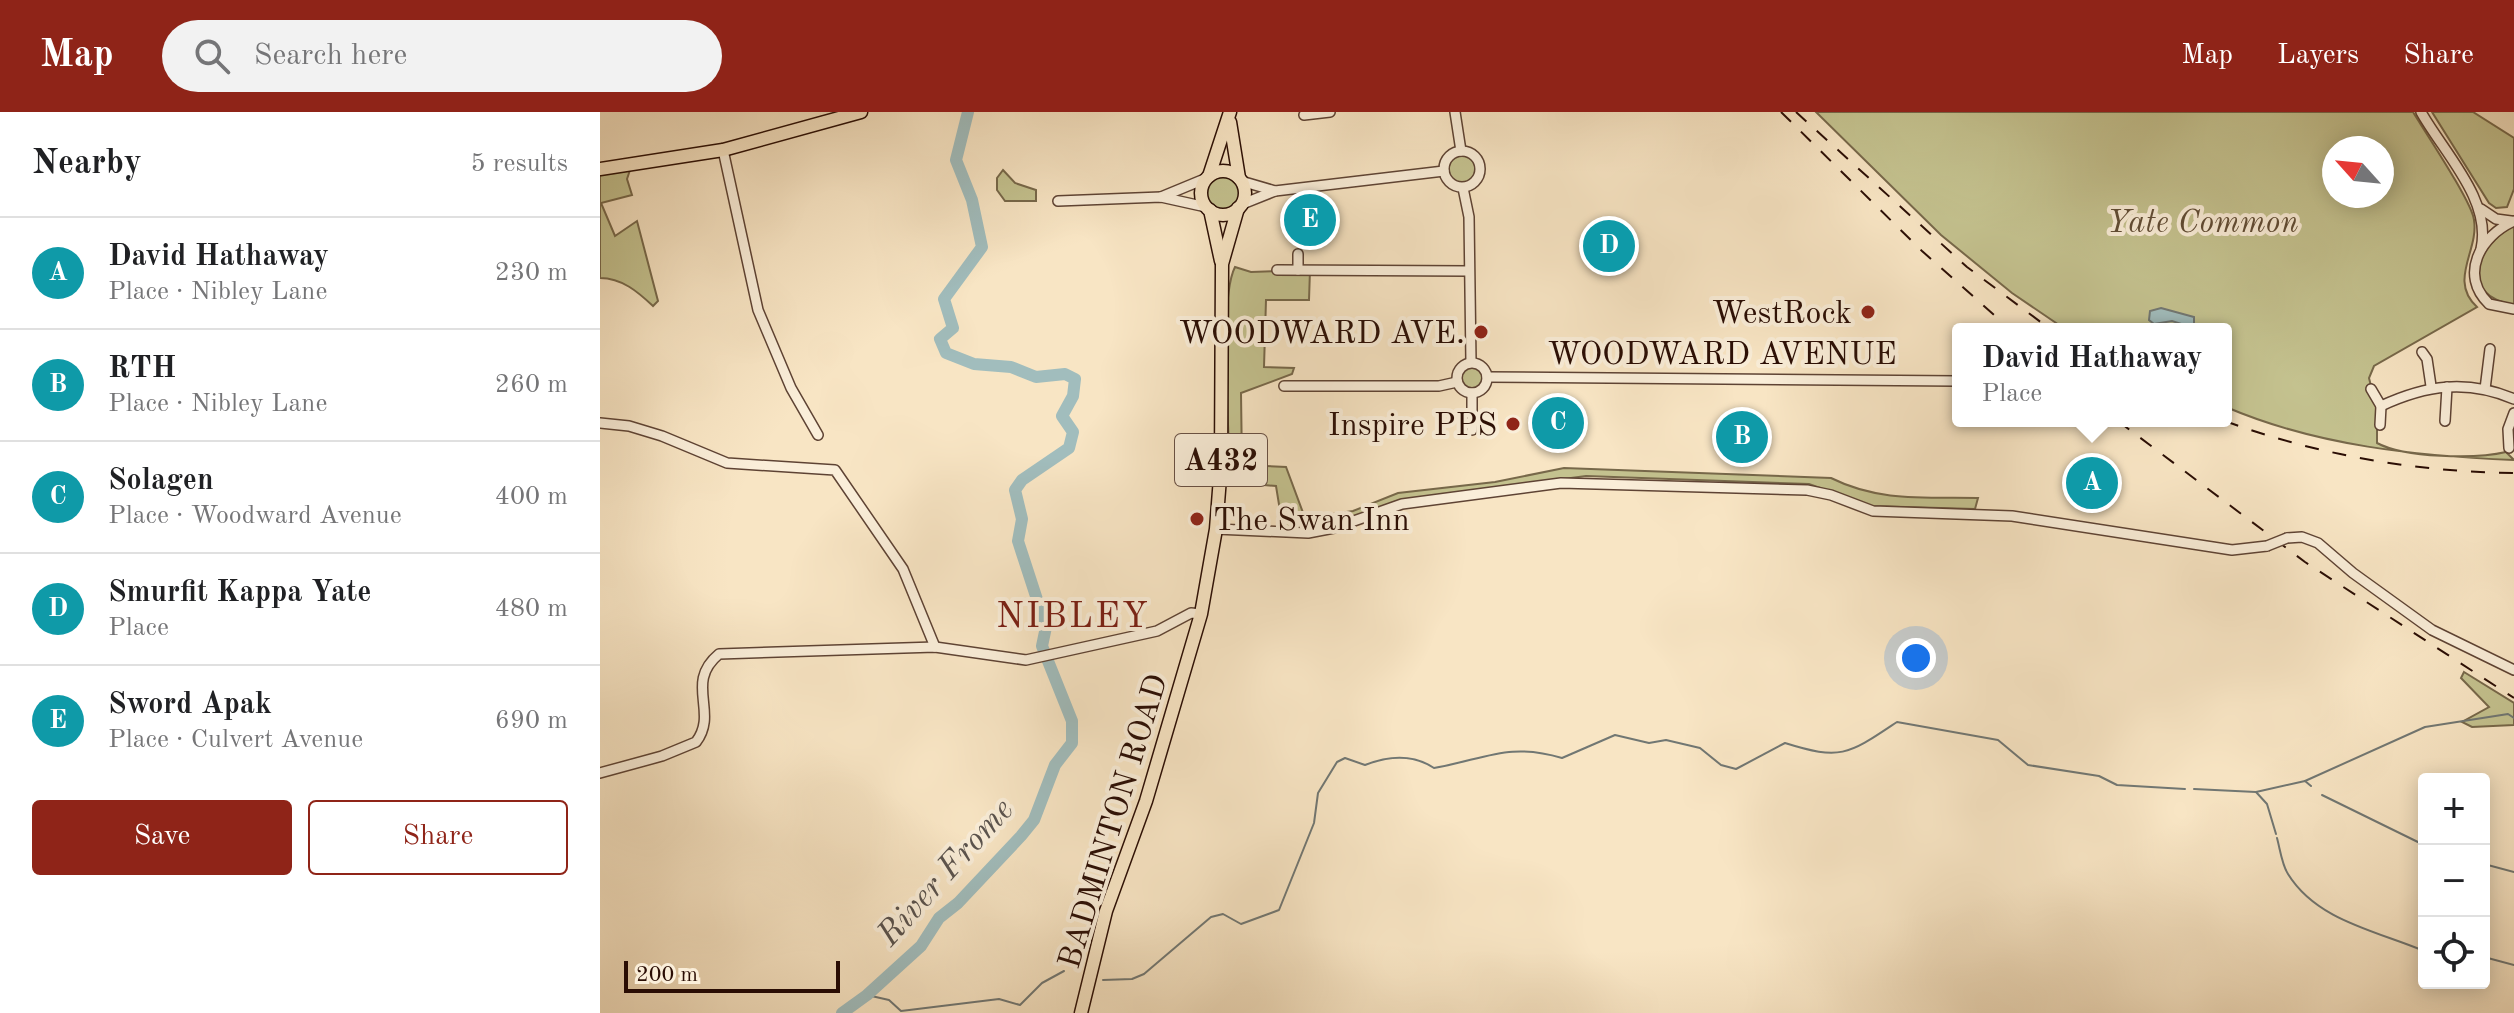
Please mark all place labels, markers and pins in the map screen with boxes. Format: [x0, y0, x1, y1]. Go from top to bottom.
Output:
pin: E [1284, 190, 1336, 250]
pin: D [1583, 216, 1635, 276]
place label: WestRock [1712, 299, 1852, 331]
marker: WestRock [1859, 303, 1877, 321]
place label: WOODWARD AVE. [1179, 319, 1465, 351]
marker: WOODWARD AVE. [1472, 323, 1490, 341]
pin: C [1532, 393, 1584, 453]
pin: B [1716, 407, 1768, 467]
place label: Inspire PPS [1328, 411, 1497, 443]
marker: Inspire PPS [1504, 415, 1522, 433]
pin: A [2066, 453, 2118, 513]
place label: The Swan Inn [1213, 506, 1410, 538]
marker: The Swan Inn [1188, 510, 1206, 528]

